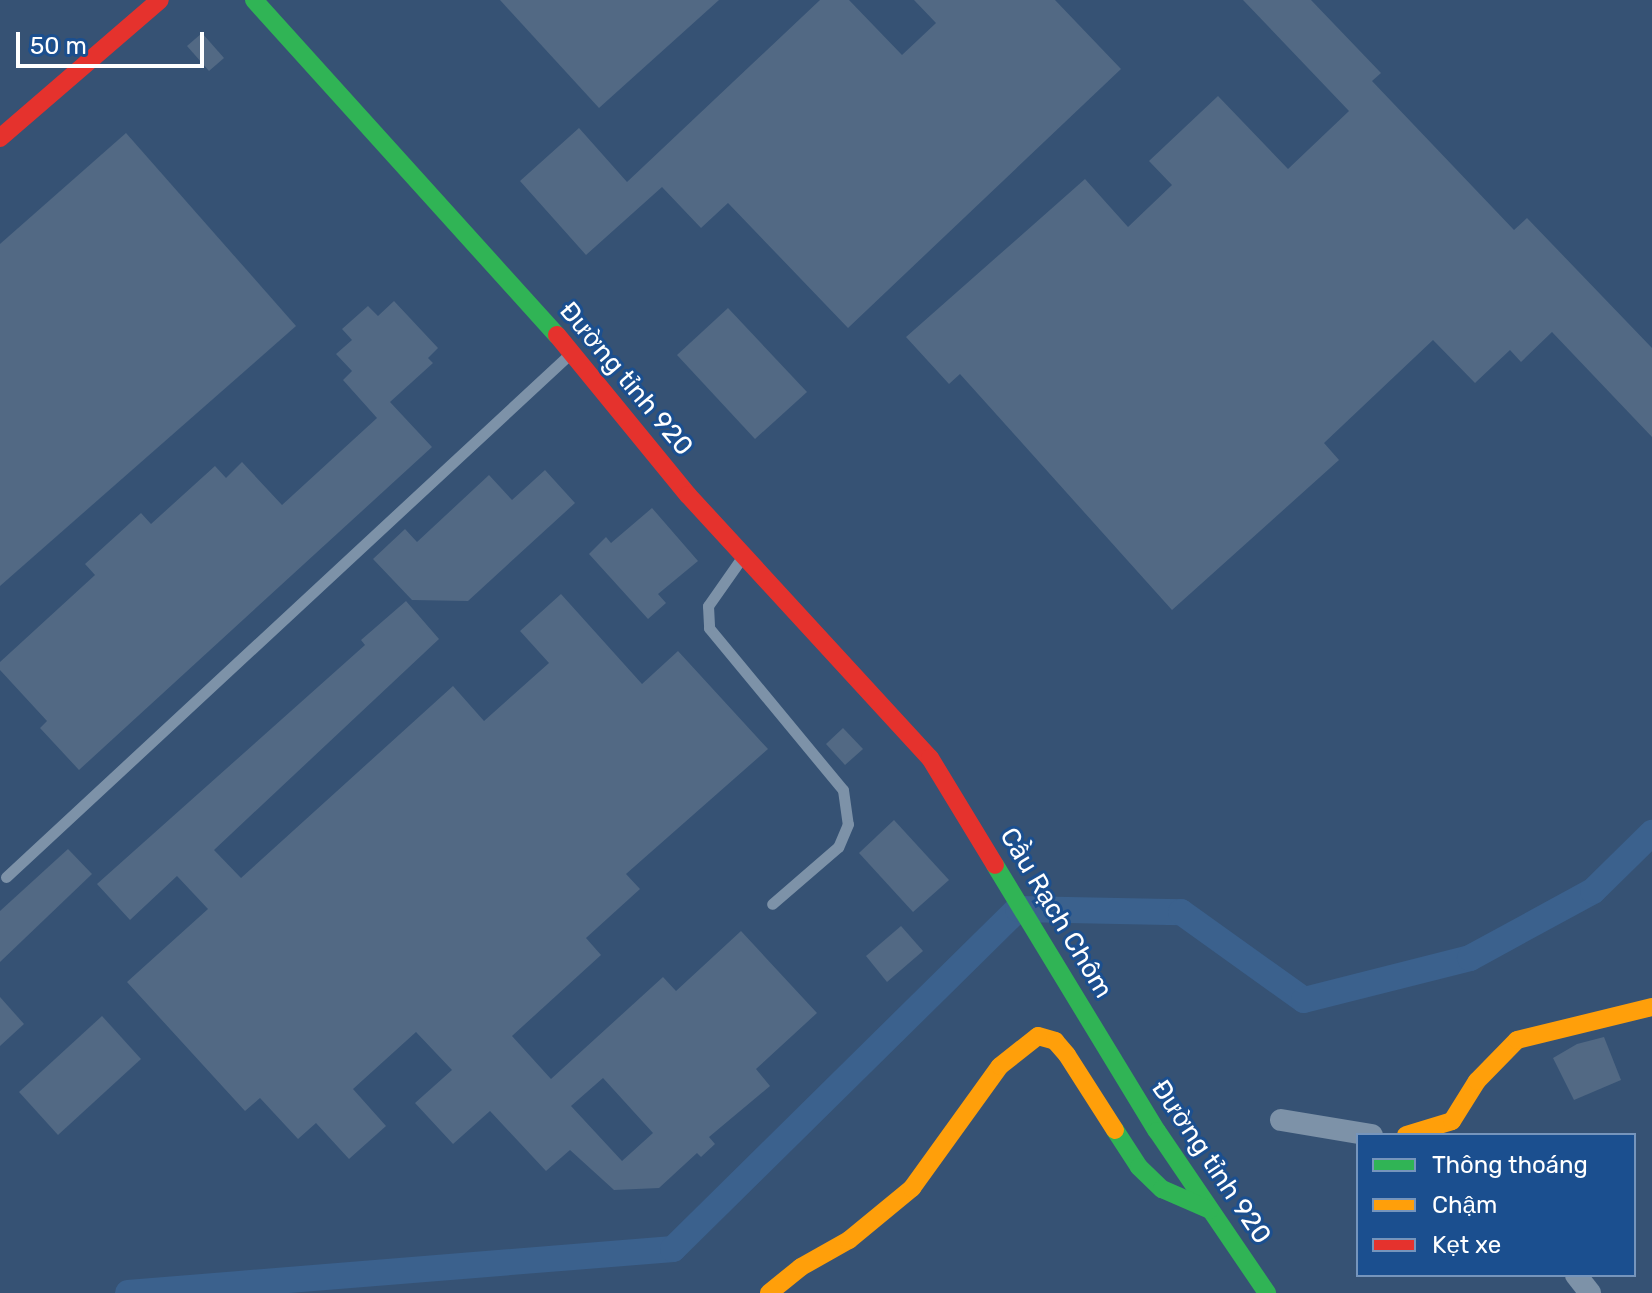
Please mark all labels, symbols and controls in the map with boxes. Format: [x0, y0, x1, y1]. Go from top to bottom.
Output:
scale bar [20, 16, 208, 66]
text: 50 m [30, 32, 87, 60]
street label: Đường tỉnh 920 [553, 296, 699, 462]
street label: Cầu Rạch Chôm [993, 822, 1119, 1004]
street label: Đường tỉnh 920 [1145, 1074, 1277, 1250]
legend [1356, 1133, 1636, 1277]
text: Thông thoáng [1432, 1151, 1588, 1179]
text: Chậm [1432, 1191, 1497, 1219]
text: Kẹt xe [1432, 1231, 1501, 1259]

